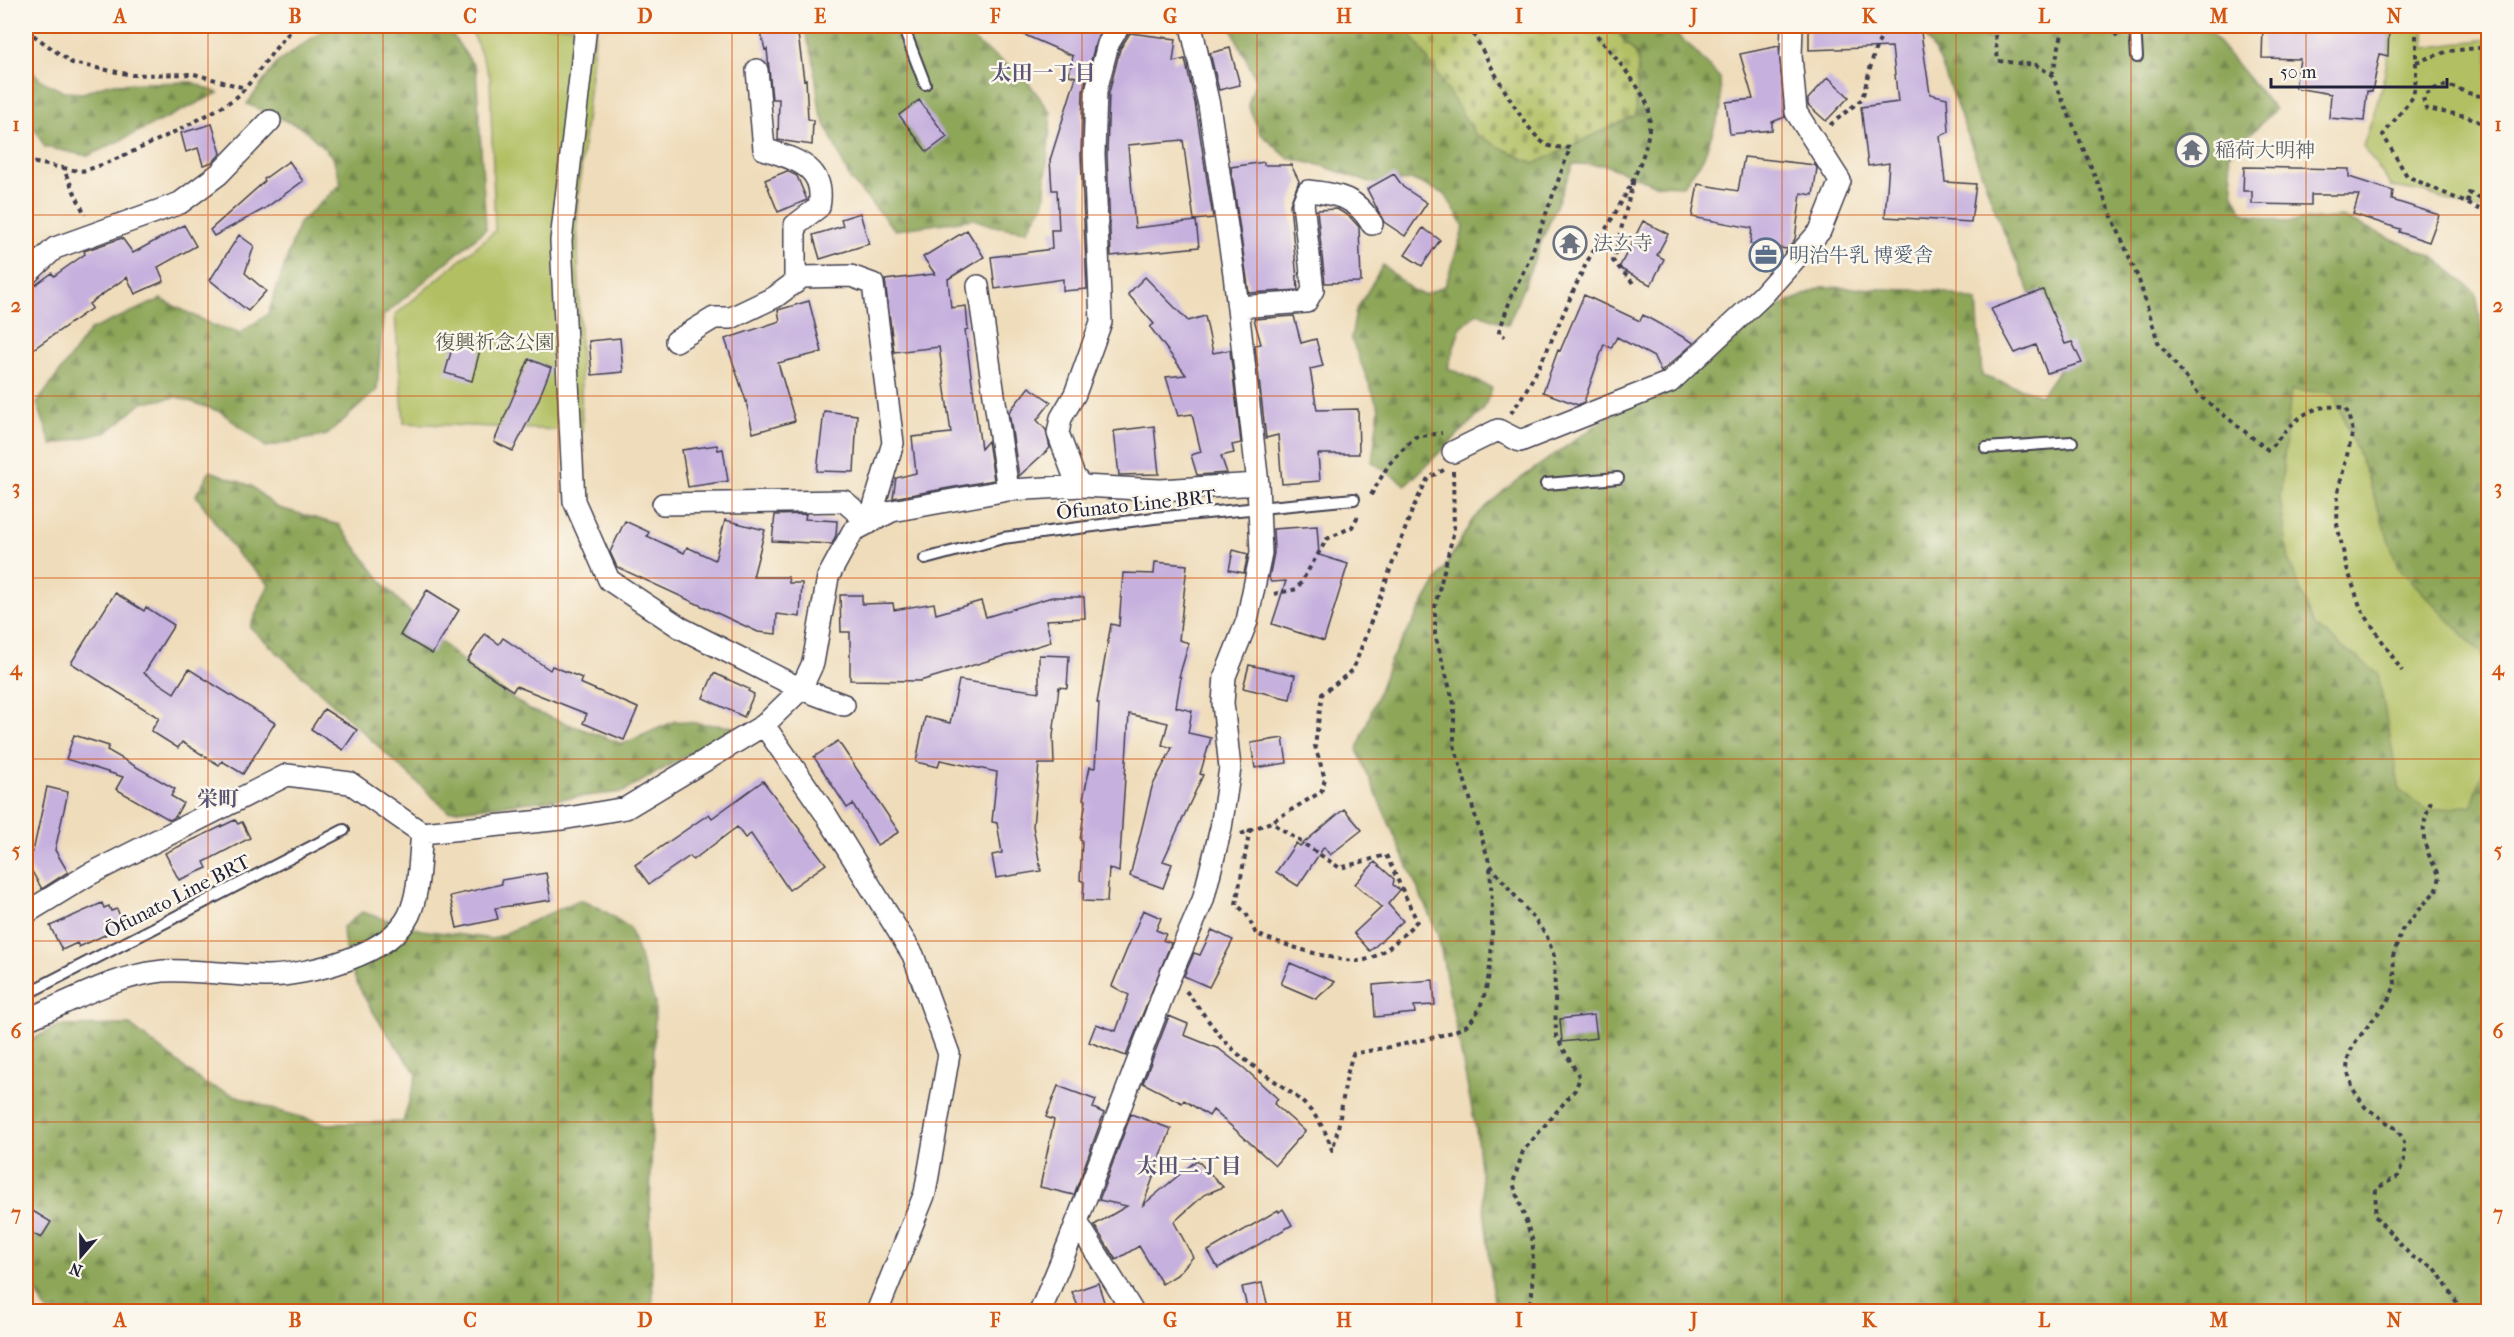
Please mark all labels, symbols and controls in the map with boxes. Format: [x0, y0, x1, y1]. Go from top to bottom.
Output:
text: A [112, 5, 128, 28]
text: B [288, 5, 302, 28]
text: C [463, 5, 477, 28]
text: D [637, 5, 653, 28]
text: E [814, 5, 826, 28]
text: F [989, 5, 1001, 28]
text: G [1163, 5, 1177, 28]
text: H [1336, 5, 1352, 28]
text: I [1515, 5, 1523, 28]
text: J [1688, 5, 1698, 28]
text: K [1862, 5, 1878, 28]
text: L [2038, 5, 2051, 28]
text: M [2209, 5, 2229, 28]
text: N [2386, 5, 2402, 28]
scale bar [2271, 51, 2446, 89]
district label: 太田一丁目 [991, 61, 1096, 85]
text: 50 m [2280, 62, 2317, 83]
text: 1 [12, 113, 20, 136]
text: 1 [2494, 113, 2502, 136]
temple icon: 稲荷大明神 [2174, 132, 2210, 168]
place label: 稲荷大明神 [2215, 139, 2315, 162]
temple icon: 法玄寺 [1552, 225, 1588, 261]
place label: 法玄寺 [1593, 232, 1653, 255]
office icon: 明治牛乳 博愛舎 [1748, 237, 1784, 273]
place label: 明治牛乳 博愛舎 [1789, 244, 1933, 267]
text: 2 [11, 294, 21, 317]
text: 2 [2493, 294, 2503, 317]
park label: 復興祈念公園 [435, 331, 555, 354]
text: 3 [12, 476, 20, 499]
text: 3 [2494, 476, 2502, 499]
street label: Ōfunato Line BRT [1055, 485, 1217, 524]
text: 4 [9, 657, 23, 681]
text: 4 [2491, 657, 2505, 681]
district label: 栄町 [197, 787, 239, 811]
text: 5 [12, 839, 21, 862]
text: 5 [2494, 839, 2503, 862]
street label: Ōfunato Line BRT [101, 850, 254, 943]
text: 6 [11, 1020, 23, 1043]
text: 6 [2493, 1020, 2505, 1043]
district label: 太田二丁目 [1137, 1154, 1242, 1178]
text: 7 [10, 1202, 21, 1225]
text: 7 [2492, 1202, 2503, 1225]
north arrow [51, 1226, 111, 1286]
text: N [66, 1258, 85, 1281]
text: A [112, 1309, 128, 1332]
text: B [288, 1309, 302, 1332]
text: C [463, 1309, 477, 1332]
text: D [637, 1309, 653, 1332]
text: E [814, 1309, 826, 1332]
text: F [989, 1309, 1001, 1332]
text: G [1163, 1309, 1177, 1332]
text: H [1336, 1309, 1352, 1332]
text: I [1515, 1309, 1523, 1332]
text: J [1688, 1309, 1698, 1332]
text: K [1862, 1309, 1878, 1332]
text: L [2038, 1309, 2051, 1332]
text: M [2209, 1309, 2229, 1332]
text: N [2386, 1309, 2402, 1332]

